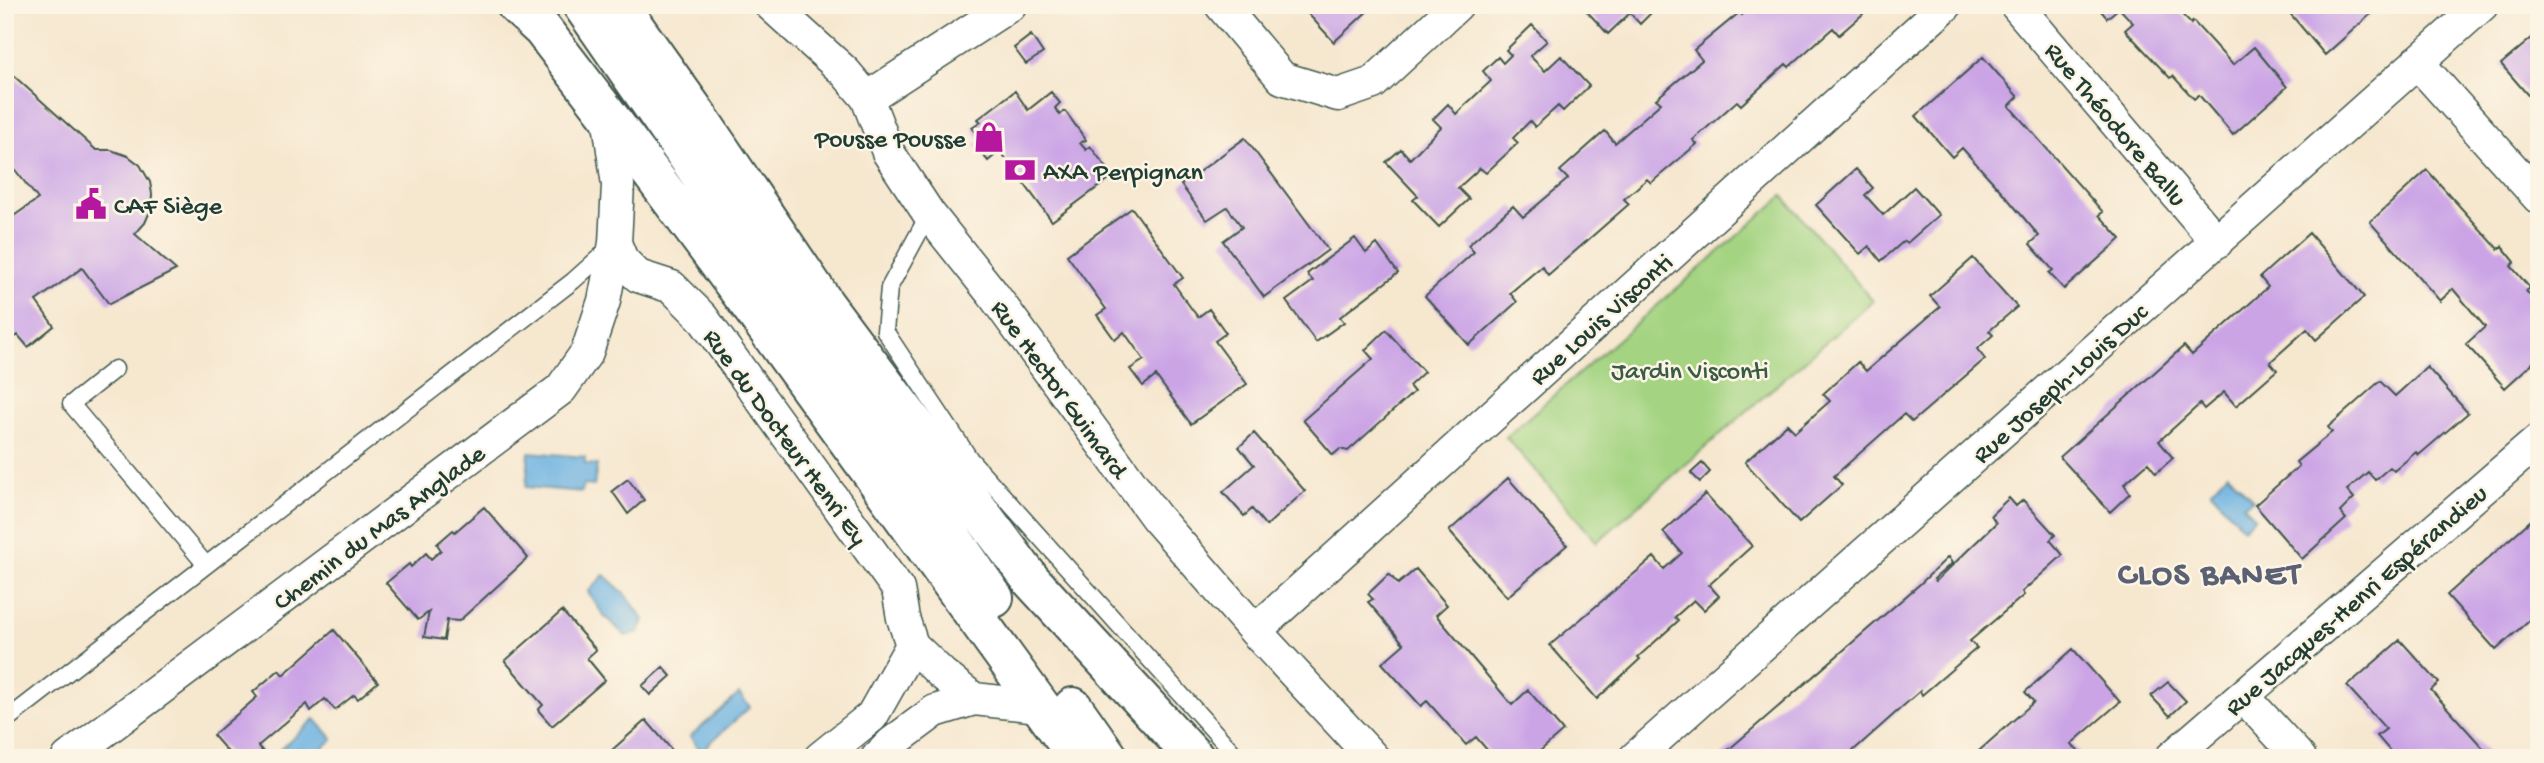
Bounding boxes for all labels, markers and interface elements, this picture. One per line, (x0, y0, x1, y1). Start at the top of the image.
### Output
street label: Rue Théodore Ballu (2036, 37, 2191, 214)
shop icon: Pousse Pousse (972, 120, 1006, 154)
place label: Pousse Pousse (814, 126, 967, 157)
bank icon: AXA Perpignan (1003, 153, 1037, 187)
place label: AXA Perpignan (1043, 159, 1204, 190)
public building icon: CAF Siège (74, 187, 108, 221)
place label: CAF Siège (114, 193, 223, 224)
street label: Rue Louis Visconti (1525, 249, 1681, 394)
street label: Rue Hector Guimard (982, 295, 1134, 488)
street label: Rue Joseph-Louis Duc (1968, 298, 2157, 472)
street label: Rue du Docteur Henri Ey (694, 324, 873, 553)
park label: Jardin Visconti (1611, 358, 1769, 389)
street label: Chemin du Mas Anglade (269, 439, 493, 619)
street label: Rue Jacques-Henri Espérandieu (2220, 480, 2495, 725)
district label: CLOS BANET (2118, 558, 2302, 596)

